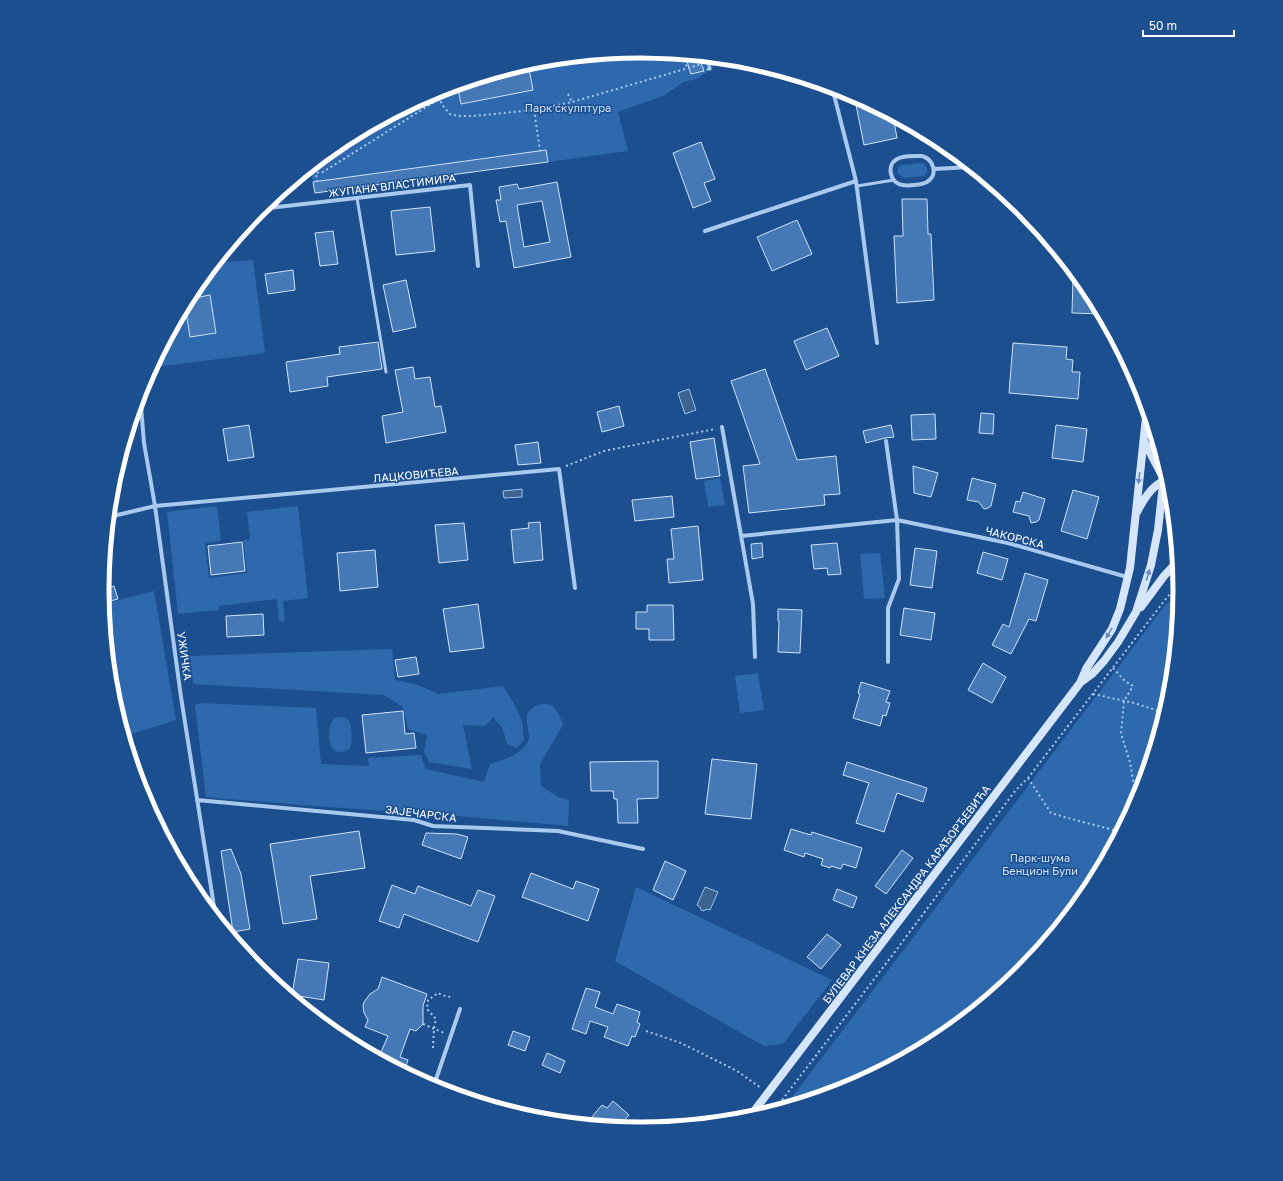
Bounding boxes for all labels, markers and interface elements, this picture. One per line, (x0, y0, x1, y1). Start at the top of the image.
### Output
scale bar (1143, 12, 1234, 38)
text: 50 m (1149, 18, 1177, 33)
park label: Парк скулптура (525, 101, 611, 114)
street label: ЖУПАНА ВЛАСТИМИРА (327, 171, 457, 199)
street label: ЛАЦКОВИЋЕВА (373, 464, 460, 484)
one-way arrow (1136, 472, 1143, 484)
street label: ЧАКОРСКА (984, 523, 1046, 551)
one-way arrow (1146, 568, 1152, 580)
one-way arrow (1106, 628, 1113, 639)
street label: УЖИЧКА (175, 631, 195, 682)
street label: БУЛЕВАР КНЕЗА АЛЕКСАНДРА КАРАЂОРЂЕВИЋА (820, 782, 993, 1006)
street label: ЗАЈЕЧАРСКА (385, 802, 458, 824)
park label: Парк-шума Бенцион Були (1002, 851, 1078, 877)

